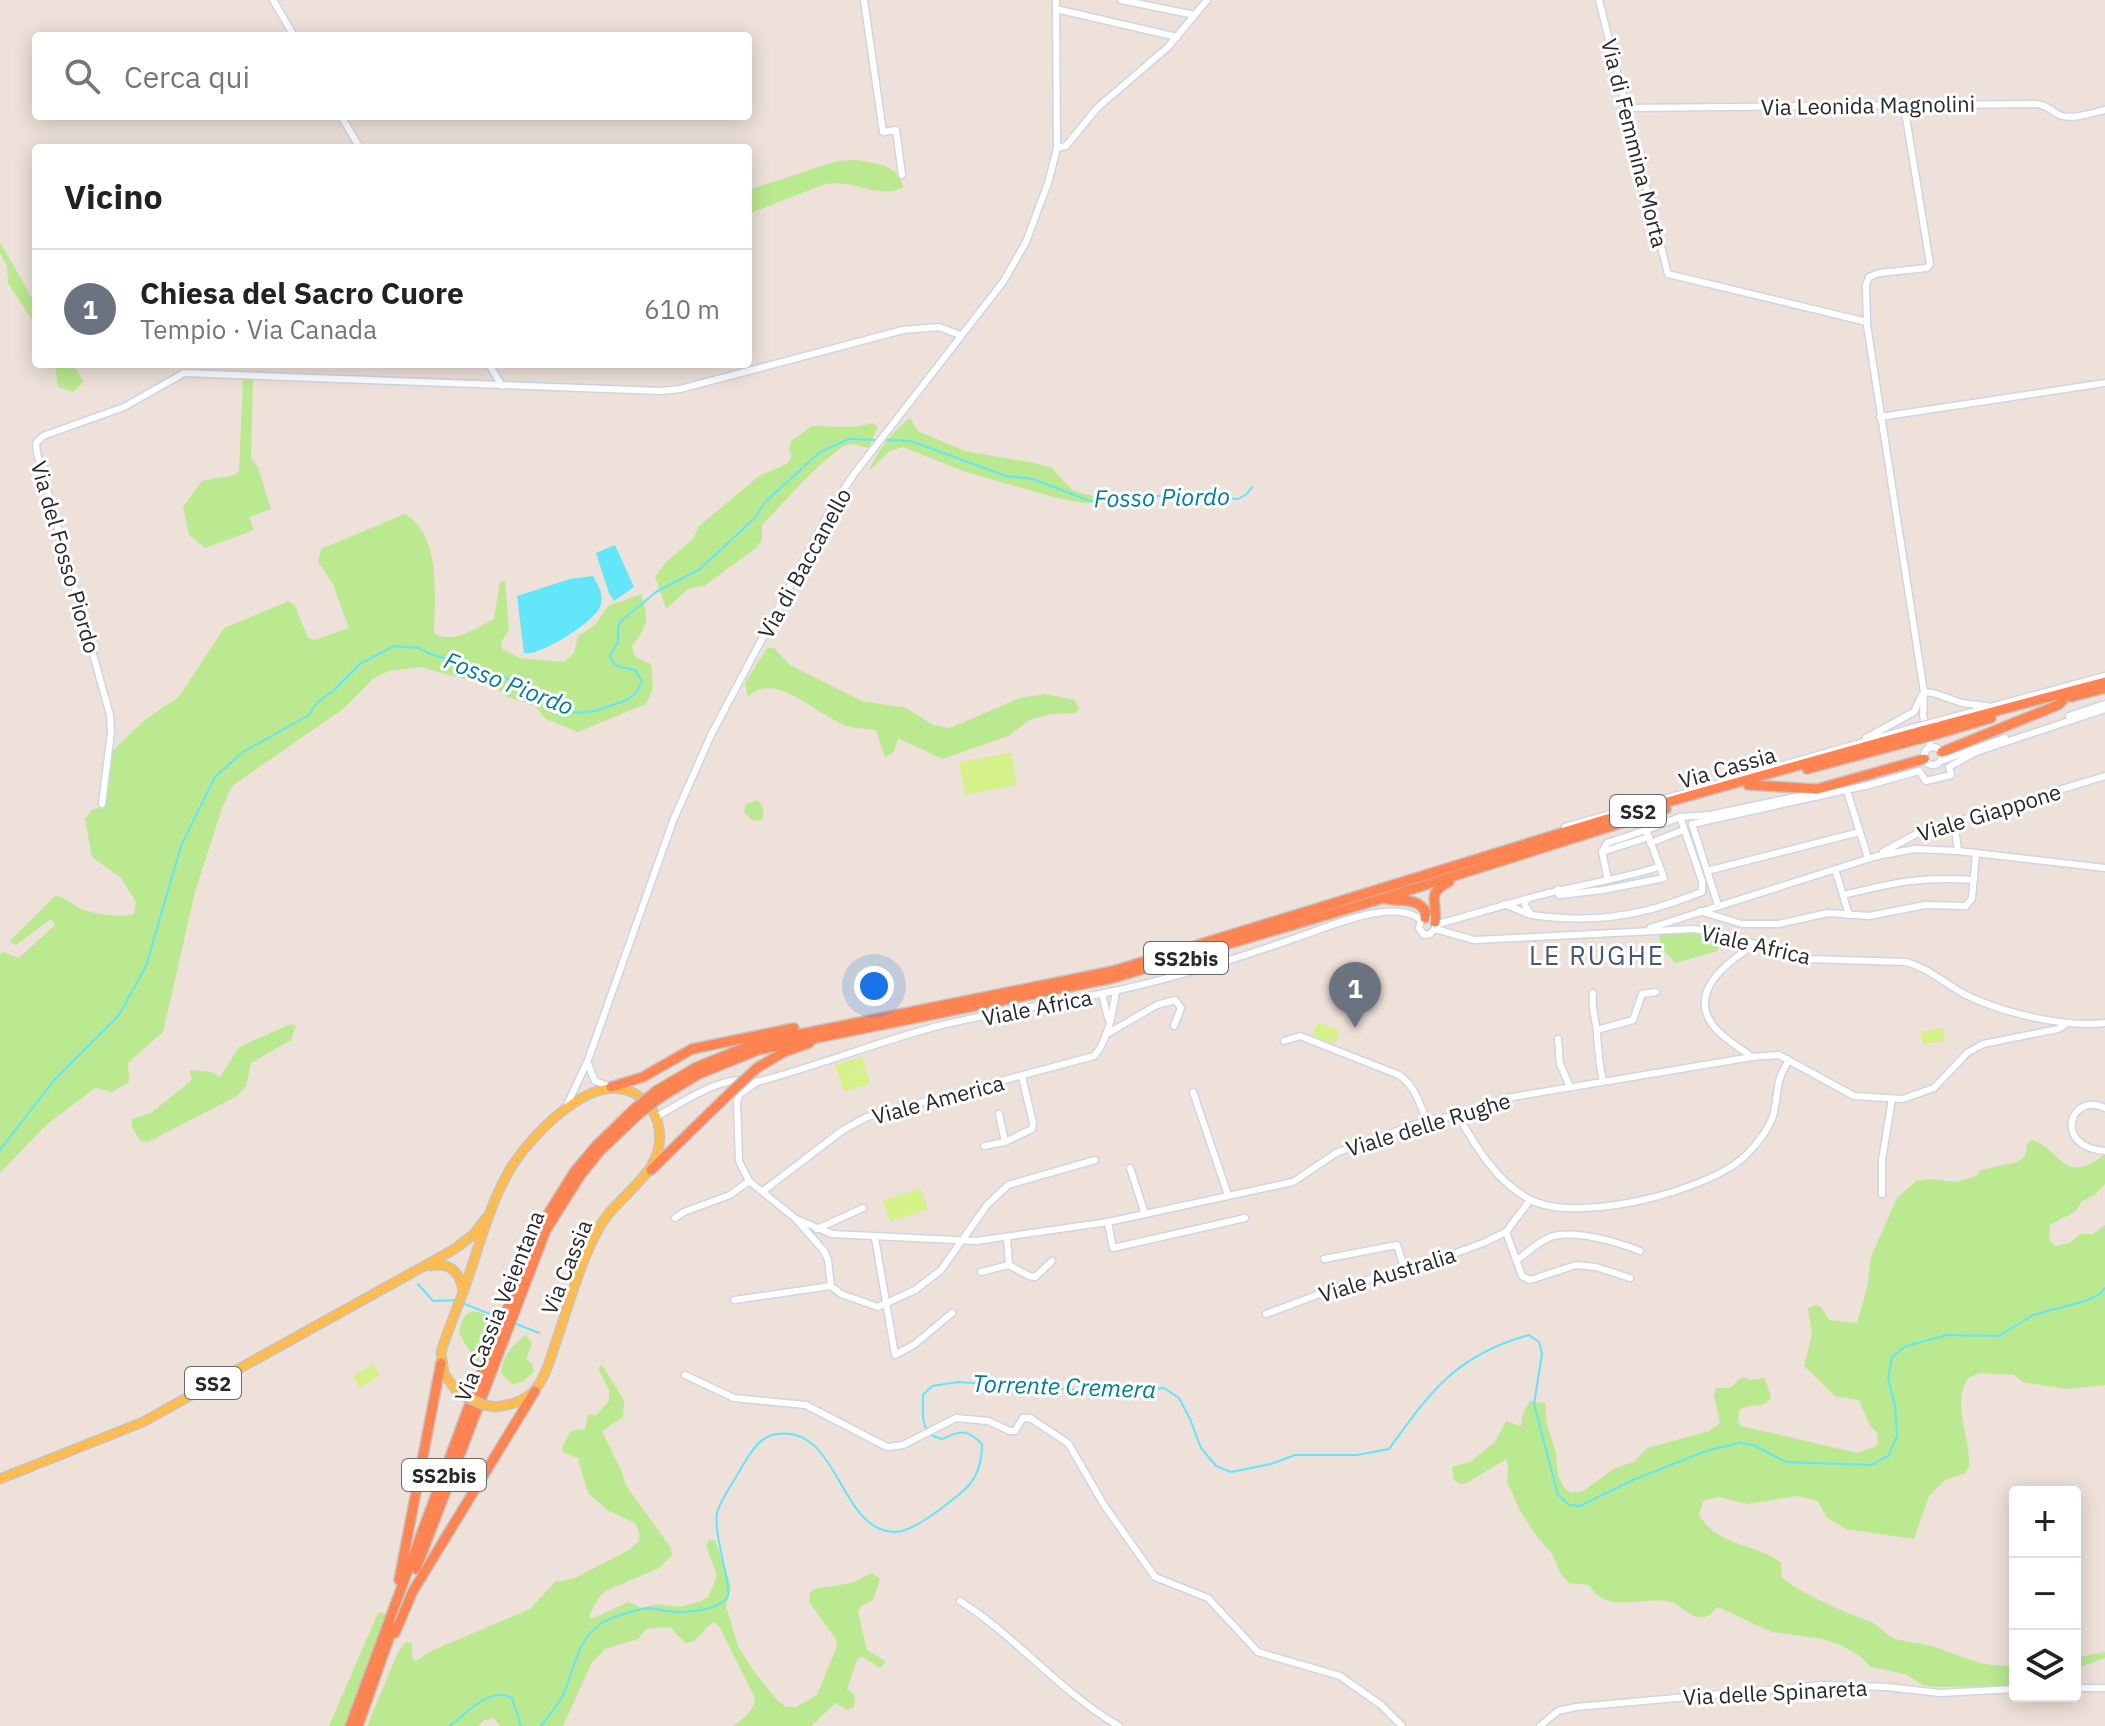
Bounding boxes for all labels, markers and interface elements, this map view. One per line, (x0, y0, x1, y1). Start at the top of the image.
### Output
search box (32, 32, 752, 120)
street label: Via di Femmina Morta (1595, 36, 1675, 251)
icon: search (60, 54, 104, 98)
text: Cerca qui (124, 57, 250, 96)
street label: Via Leonida Magnolini (1761, 89, 1975, 121)
text: Vicino (64, 174, 163, 218)
text: Chiesa del Sacro Cuore (140, 273, 464, 312)
text: 1 (82, 292, 98, 326)
text: 610 m (644, 292, 720, 326)
text: Tempio · Via Canada (140, 312, 377, 346)
street label: Via del Fosso Piordo (25, 457, 107, 657)
water label: Fosso Piordo (1094, 480, 1230, 514)
street label: Via di Baccanello (751, 483, 857, 643)
water label: Fosso Piordo (440, 644, 578, 722)
street label: Via Cassia (1675, 739, 1779, 795)
street label: Viale Giappone (1914, 776, 2064, 848)
road number: SS2 (1610, 795, 1666, 827)
street label: Viale Africa (1698, 917, 1814, 971)
district label: LE RUGHE (1529, 938, 1665, 972)
road number: SS2bis (1144, 942, 1228, 974)
pin: 1 (1329, 962, 1381, 1028)
your location (854, 966, 894, 1006)
street label: Viale Africa (979, 982, 1095, 1032)
street label: Viale America (869, 1067, 1008, 1131)
street label: Viale delle Rughe (1342, 1085, 1514, 1163)
street label: Via Cassia Veientana (447, 1206, 551, 1406)
street label: Via Cassia (534, 1215, 598, 1319)
street label: Viale Australia (1315, 1239, 1459, 1309)
road number: SS2 (185, 1367, 241, 1399)
water label: Torrente Cremera (971, 1367, 1157, 1405)
road number: SS2bis (402, 1459, 486, 1491)
map controls (2009, 1486, 2081, 1702)
button: + (2009, 1486, 2081, 1558)
button: − (2009, 1558, 2081, 1630)
button: layers (2009, 1630, 2081, 1702)
street label: Via delle Spinareta (1682, 1673, 1868, 1711)

